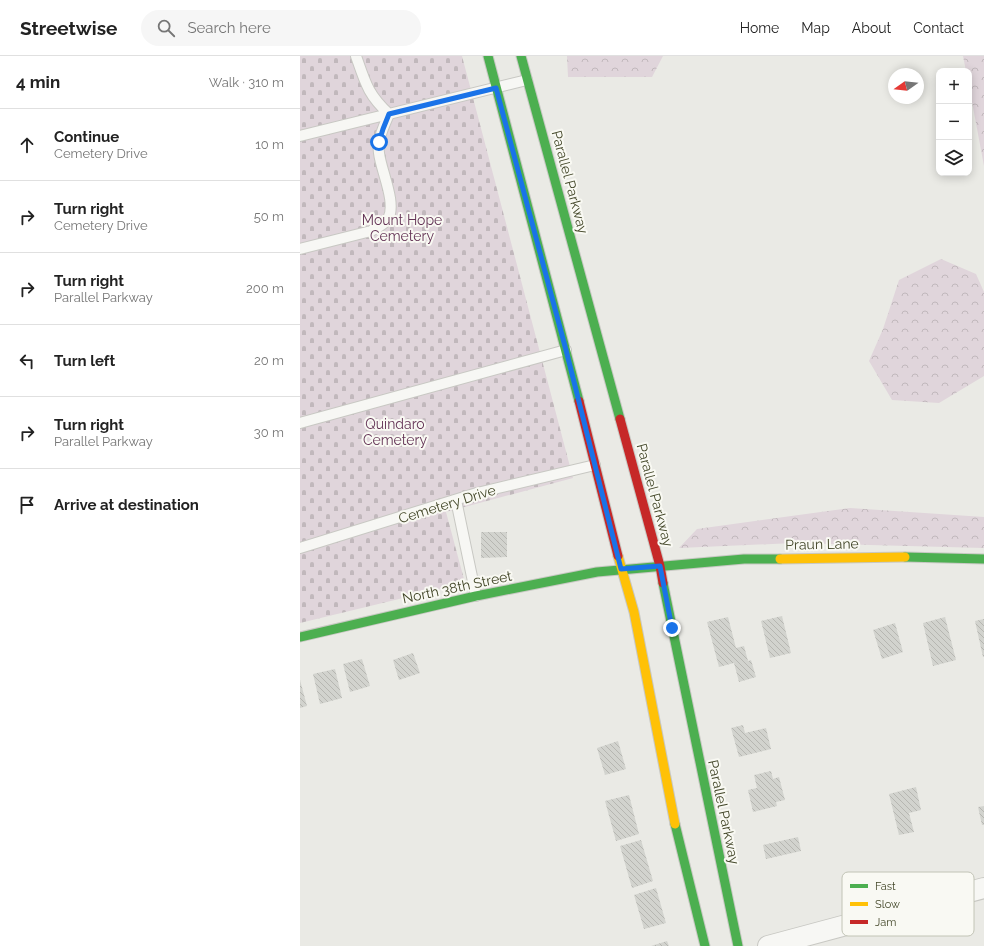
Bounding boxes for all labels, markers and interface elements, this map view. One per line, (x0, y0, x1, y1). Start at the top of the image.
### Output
search box (141, 10, 421, 46)
text: Streetwise (20, 17, 117, 39)
icon: search (155, 17, 177, 39)
text: Search here (187, 19, 271, 37)
text: Home (740, 20, 779, 36)
text: Map (801, 20, 830, 36)
text: About (852, 20, 891, 36)
text: Contact (913, 20, 964, 36)
north arrow (888, 68, 924, 104)
map controls (936, 68, 972, 176)
button: + (936, 68, 972, 104)
text: 4 min (16, 72, 60, 92)
text: Walk · 310 m (209, 75, 284, 90)
button: − (936, 104, 972, 140)
text: Continue (54, 128, 119, 146)
street label: Parallel Parkway (549, 129, 592, 236)
route start (370, 133, 388, 151)
icon: ahead (16, 134, 38, 156)
text: 10 m (255, 137, 284, 152)
button: layers (936, 140, 972, 176)
text: Cemetery Drive (54, 146, 148, 161)
text: Turn right (54, 200, 124, 218)
icon: right (16, 206, 38, 228)
text: 50 m (254, 209, 284, 224)
park label: Mount Hope Cemetery (362, 212, 442, 244)
text: Cemetery Drive (54, 218, 148, 233)
text: Turn right (54, 272, 124, 290)
icon: right (16, 278, 38, 300)
text: 200 m (246, 281, 284, 296)
text: Parallel Parkway (54, 290, 153, 305)
icon: left (16, 350, 38, 372)
text: Turn left (54, 352, 115, 370)
text: 20 m (254, 353, 284, 368)
text: Turn right (54, 416, 124, 434)
park label: Quindaro Cemetery (363, 416, 427, 448)
icon: right (16, 422, 38, 444)
text: 30 m (254, 425, 284, 440)
text: Parallel Parkway (54, 434, 153, 449)
street label: Parallel Parkway (634, 442, 677, 549)
street label: Cemetery Drive (396, 482, 498, 526)
icon: arrive (16, 494, 38, 516)
text: Arrive at destination (54, 496, 199, 514)
street label: Praun Lane (785, 535, 859, 553)
street label: North 38th Street (401, 568, 513, 606)
route end (663, 619, 681, 637)
street label: Parallel Parkway (705, 758, 743, 866)
legend (842, 872, 974, 936)
text: Fast (875, 880, 896, 893)
text: Slow (875, 898, 900, 911)
text: Jam (875, 916, 896, 929)

